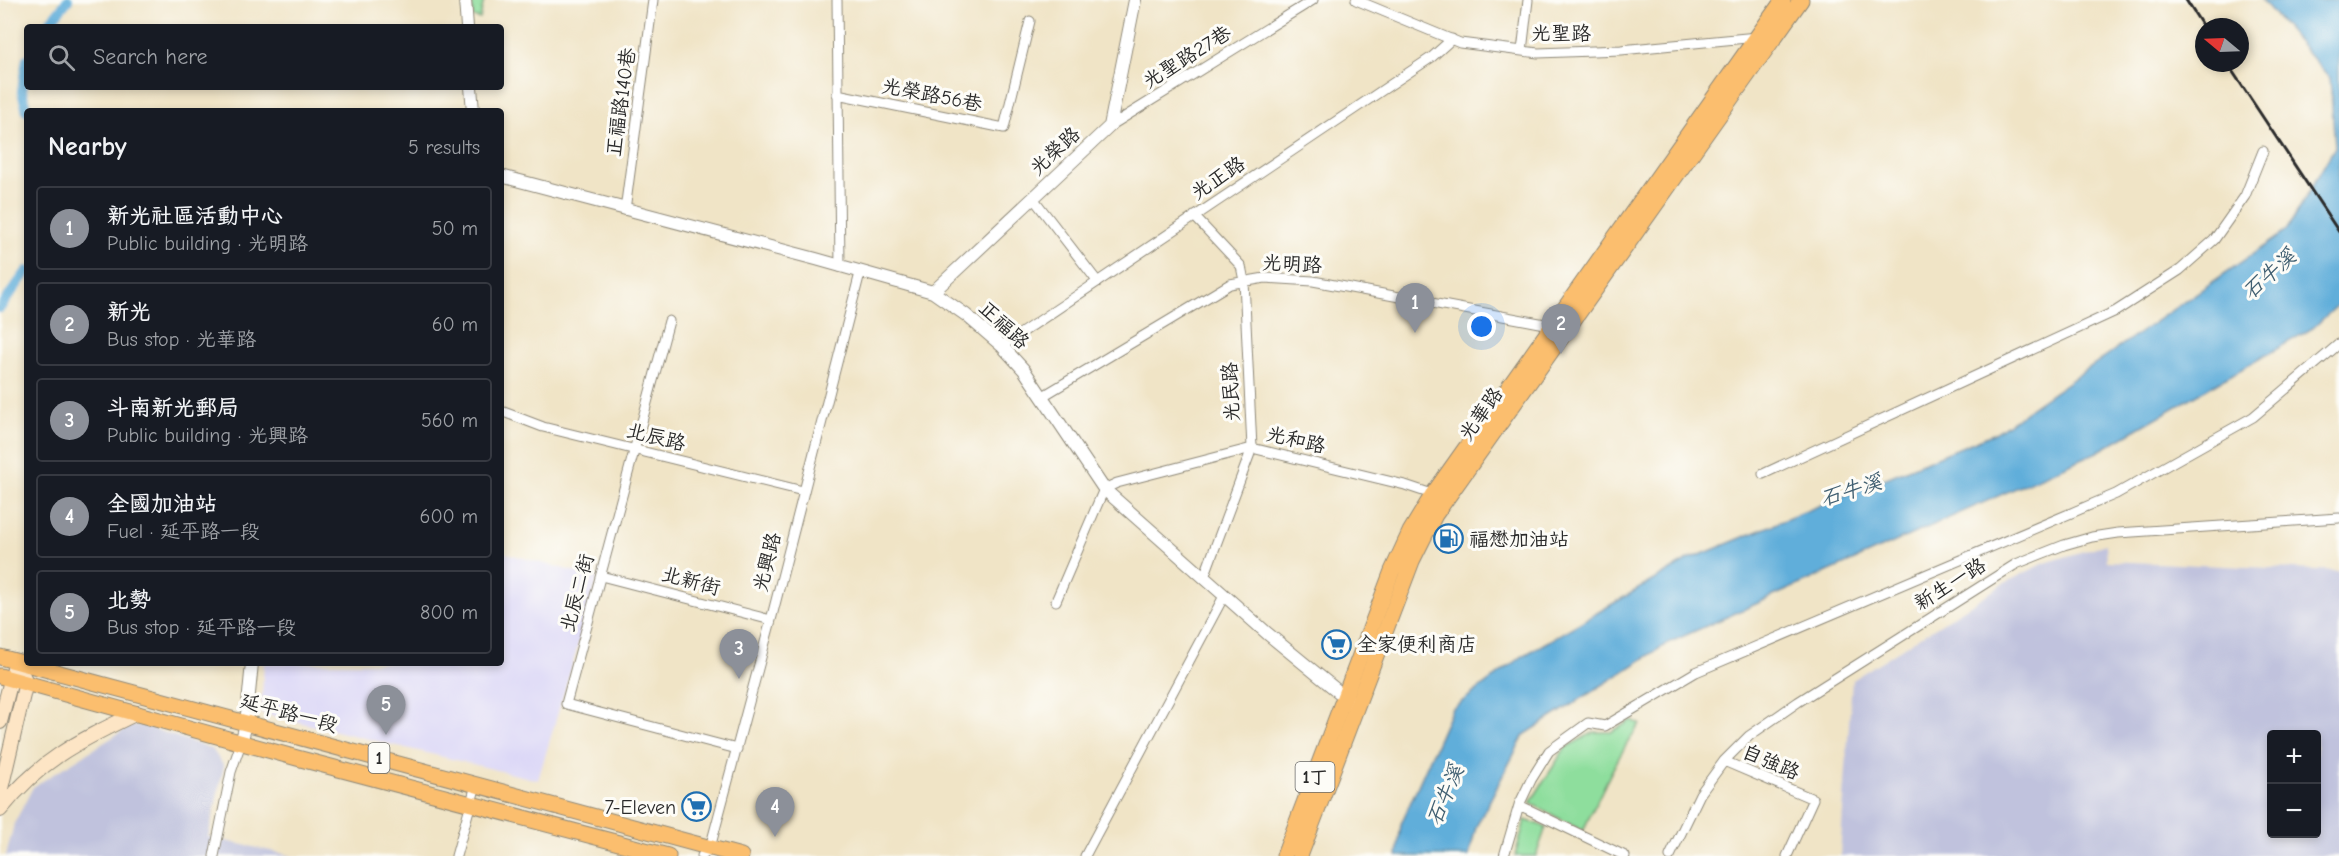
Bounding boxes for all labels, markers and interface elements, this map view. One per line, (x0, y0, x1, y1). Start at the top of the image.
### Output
north arrow (2195, 18, 2249, 72)
street label: 光聖路27巷 (1139, 20, 1236, 93)
street label: 光聖路 (1531, 22, 1592, 45)
search box (24, 24, 504, 90)
icon: search (45, 41, 78, 74)
text: Search here (93, 44, 208, 70)
street label: 正福路140巷 (602, 45, 640, 158)
street label: 光榮路56巷 (880, 74, 985, 116)
street label: 光榮路 (1025, 121, 1086, 180)
text: Nearby (48, 132, 127, 162)
text: 5 results (408, 136, 480, 159)
street label: 光正路 (1187, 151, 1250, 204)
text: 新光社區活動中心 (107, 203, 283, 229)
text: 1 (66, 217, 73, 240)
text: 50 m (432, 217, 478, 240)
text: Public building · 光明路 (107, 232, 308, 255)
water label: 石牛溪 (2238, 243, 2301, 304)
street label: 光明路 (1261, 251, 1324, 277)
pin: 1 (1396, 284, 1434, 333)
street label: 正福路 (974, 296, 1035, 355)
text: 新光 (107, 299, 151, 325)
pin: 2 (1542, 304, 1580, 354)
your location (1467, 312, 1496, 341)
text: 2 (65, 313, 74, 336)
text: 60 m (432, 313, 478, 336)
text: Bus stop · 光華路 (107, 328, 256, 351)
street label: 光民路 (1218, 360, 1244, 423)
street label: 光華路 (1454, 382, 1508, 445)
text: 斗南新光郵局 (107, 395, 239, 421)
text: 3 (65, 409, 74, 432)
text: 560 m (421, 409, 478, 432)
street label: 北辰路 (624, 419, 689, 456)
street label: 光和路 (1264, 422, 1329, 458)
text: Public building · 光興路 (107, 424, 308, 447)
water label: 石牛溪 (1817, 469, 1886, 511)
text: 全國加油站 (107, 491, 217, 517)
text: 4 (65, 505, 74, 528)
text: 600 m (420, 505, 478, 528)
text: Fuel · 延平路一段 (107, 520, 260, 543)
fuel station icon: 福懋加油站 (1432, 523, 1464, 555)
place label: 福懋加油站 (1469, 528, 1569, 551)
street label: 光興路 (749, 529, 786, 594)
street label: 北辰二街 (556, 551, 598, 635)
street label: 新生一路 (1910, 553, 1991, 615)
street label: 北新街 (659, 562, 723, 600)
text: 北勢 (107, 587, 151, 613)
text: 5 (64, 601, 75, 624)
text: 800 m (420, 601, 478, 624)
text: Bus stop · 延平路一段 (107, 616, 296, 639)
supermarket icon: 全家便利商店 (1320, 628, 1352, 660)
pin: 3 (720, 630, 758, 679)
place label: 全家便利商店 (1357, 633, 1477, 656)
pin: 5 (366, 686, 406, 735)
street label: 延平路一段 (238, 689, 340, 737)
map controls (2267, 730, 2321, 838)
button: + (2267, 730, 2321, 784)
street label: 自強路 (1739, 740, 1804, 785)
road number: 1 (368, 743, 389, 773)
water label: 石牛溪 (1422, 760, 1469, 829)
road number: 1丁 (1296, 762, 1334, 792)
button: − (2267, 784, 2321, 838)
pin: 4 (756, 788, 794, 837)
supermarket icon: 7-Eleven (681, 791, 713, 823)
place label: 7-Eleven (605, 796, 676, 819)

